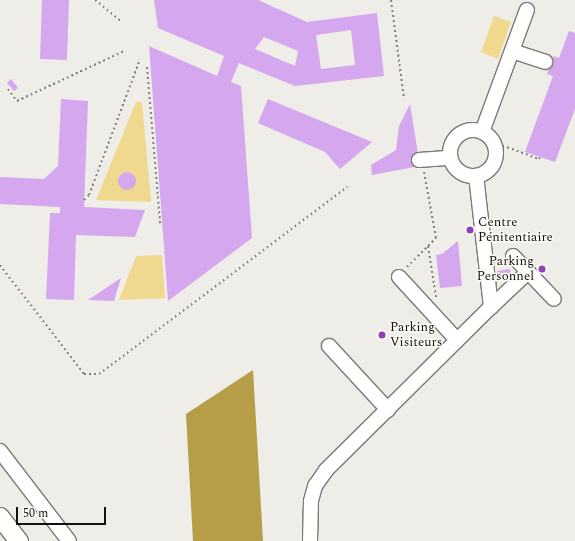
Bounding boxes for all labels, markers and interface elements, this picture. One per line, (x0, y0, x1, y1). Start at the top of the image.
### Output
place label: Centre Pénitentiaire (478, 215, 553, 246)
marker: Centre Pénitentiaire (465, 225, 475, 235)
place label: Parking Personnel (477, 254, 534, 285)
marker: Parking Personnel (537, 264, 547, 274)
place label: Parking Visiteurs (390, 320, 442, 351)
marker: Parking Visiteurs (377, 330, 387, 340)
scale bar (18, 499, 108, 525)
text: 50 m (23, 504, 48, 523)

